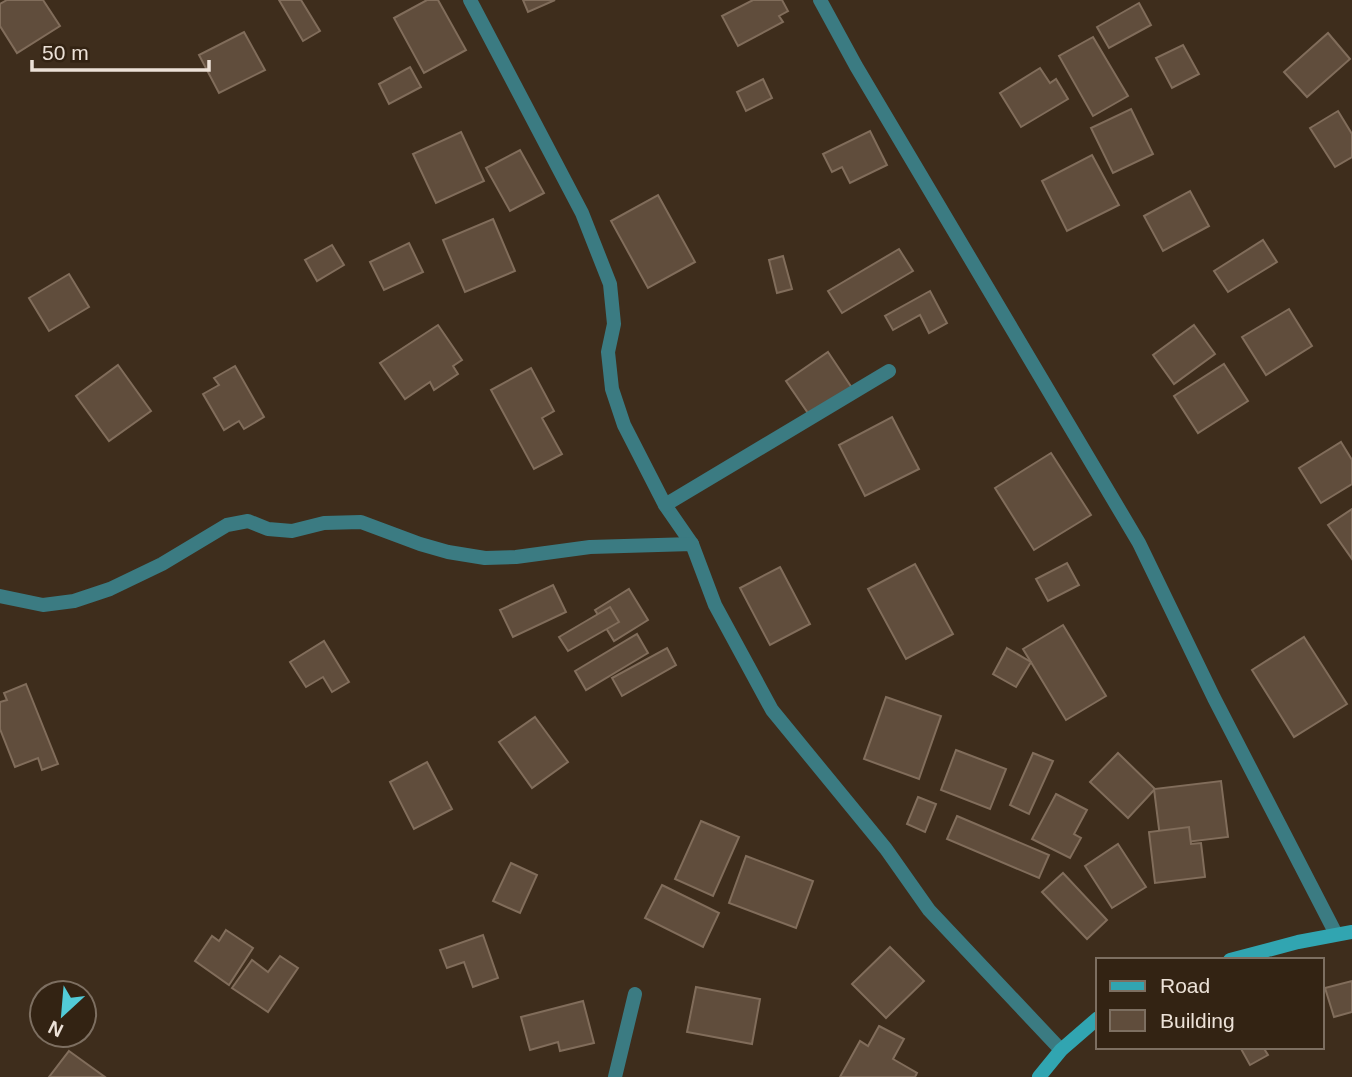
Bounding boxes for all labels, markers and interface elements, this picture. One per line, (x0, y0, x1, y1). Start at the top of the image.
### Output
scale bar (32, 28, 208, 72)
text: 50 m (42, 41, 89, 64)
legend (1096, 958, 1324, 1049)
text: Road (1160, 974, 1210, 997)
north arrow (28, 979, 98, 1049)
text: Building (1160, 1009, 1235, 1032)
text: N (45, 1016, 67, 1041)

